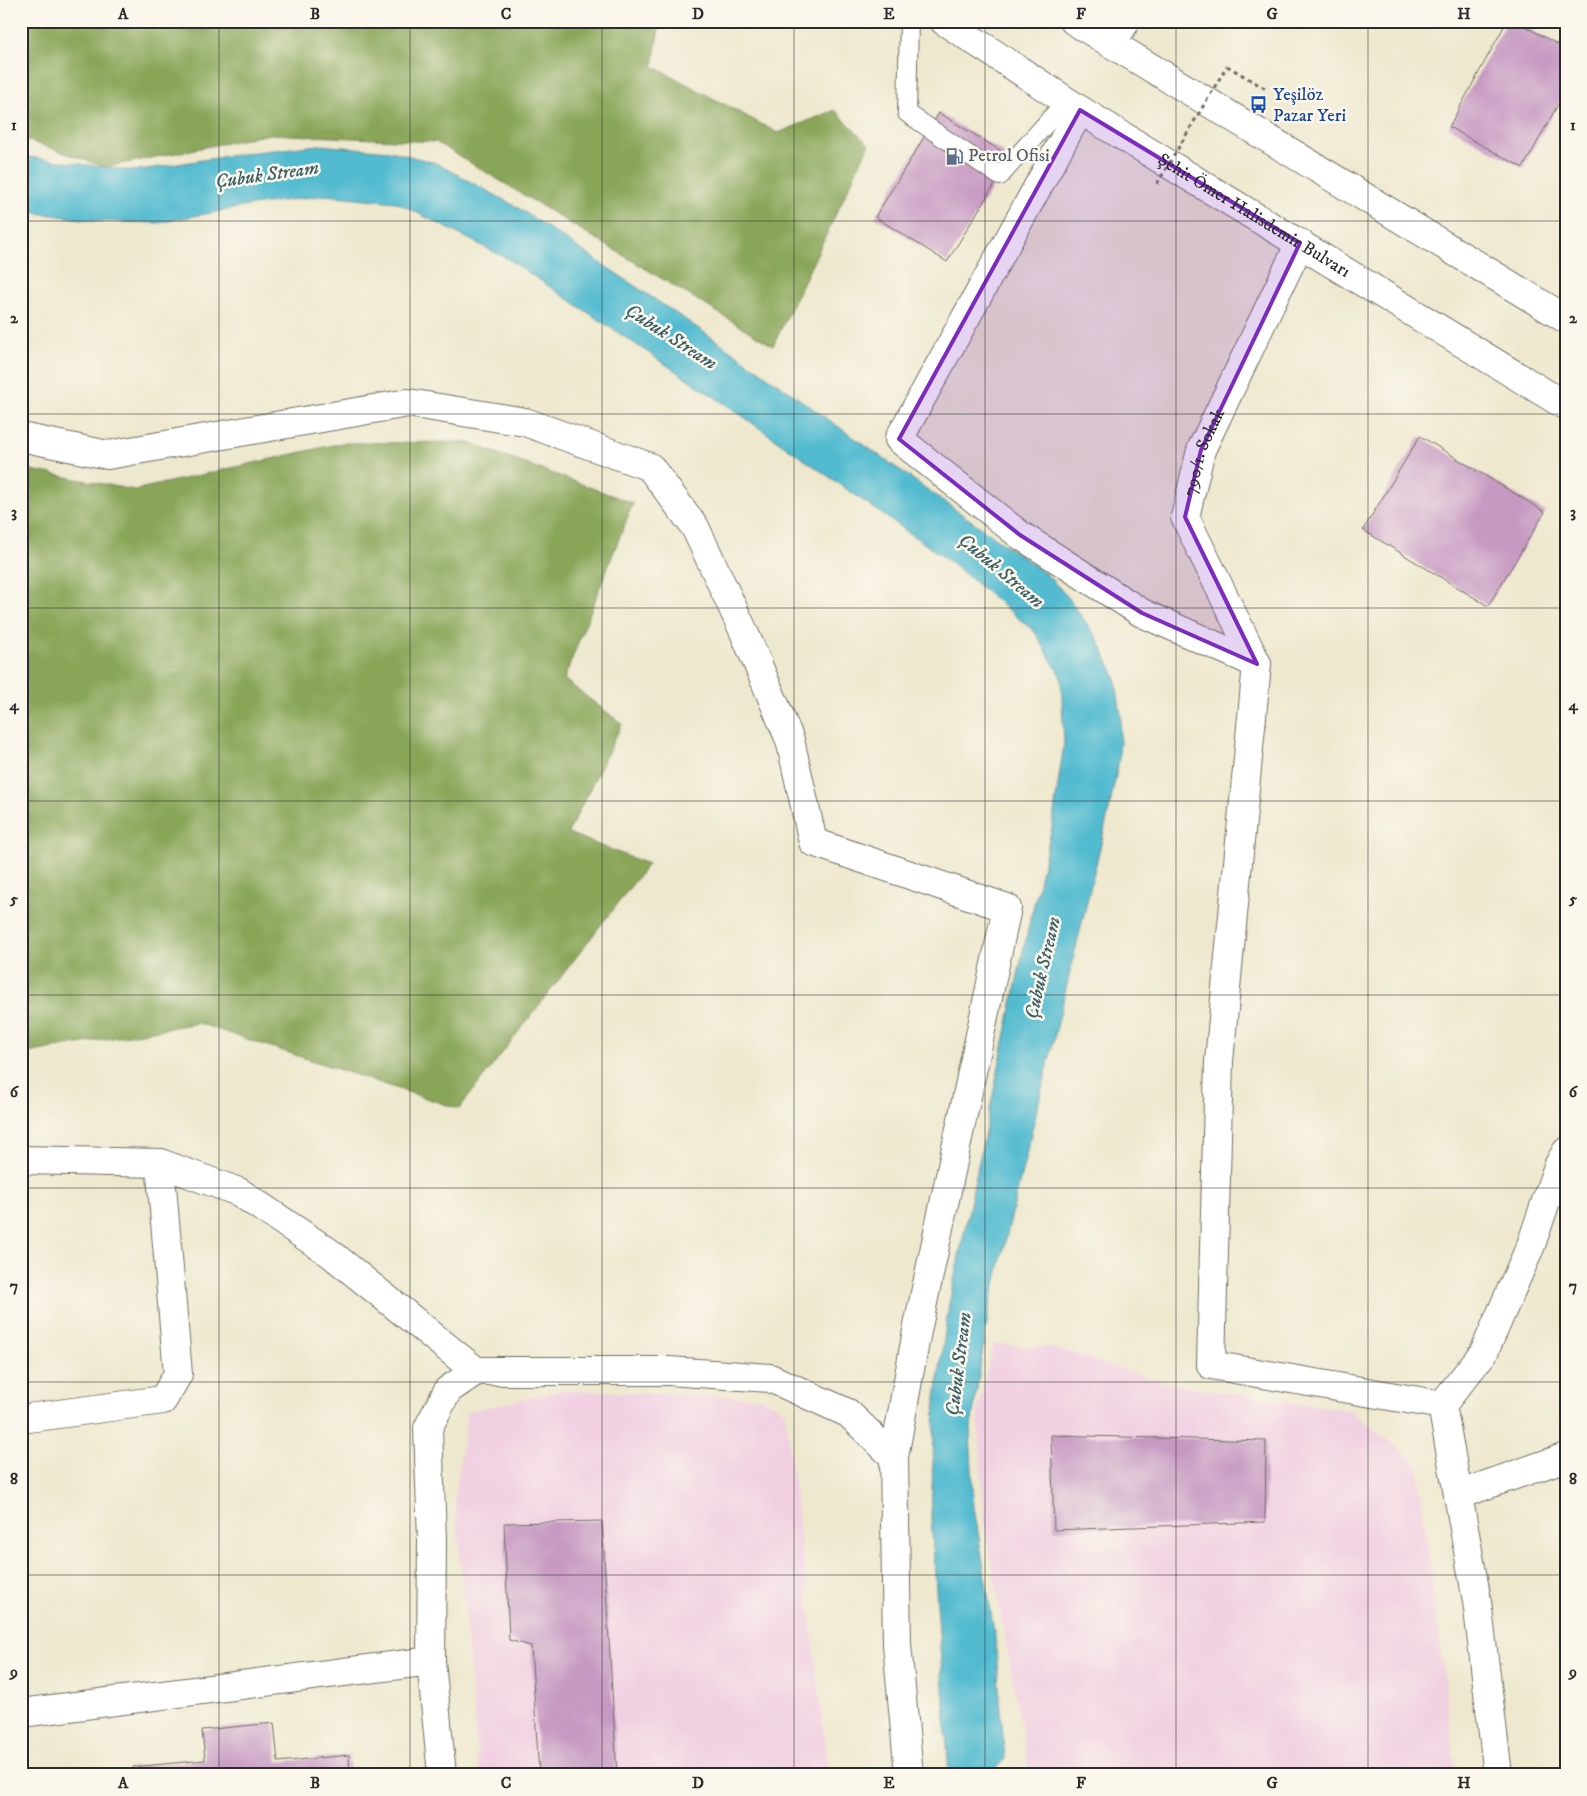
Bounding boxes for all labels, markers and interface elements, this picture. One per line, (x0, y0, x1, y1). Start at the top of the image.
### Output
text: A (117, 4, 129, 24)
text: B (310, 4, 320, 24)
text: C (501, 4, 511, 24)
text: D (692, 4, 704, 24)
text: E (883, 4, 895, 24)
text: F (1076, 4, 1086, 24)
text: G (1266, 4, 1278, 24)
text: H (1457, 4, 1471, 24)
place label: Yeşilöz Pazar Yeri (1273, 84, 1346, 127)
bus stop icon: Yeşilöz Pazar Yeri (1249, 95, 1269, 115)
text: 1 (11, 115, 17, 135)
text: 1 (1570, 115, 1576, 135)
place label: Petrol Ofisi (968, 145, 1050, 167)
fuel station icon: Petrol Ofisi (944, 146, 964, 166)
street label: Şehit Ömer Halisdemir Bulvarı (1154, 149, 1354, 283)
water label: Çubuk Stream (214, 156, 320, 194)
water label: Çubuk Stream (621, 299, 721, 375)
text: 2 (10, 308, 19, 328)
text: 2 (1569, 308, 1578, 328)
street label: 790/1. Sokak (1179, 405, 1230, 499)
text: 3 (11, 502, 17, 522)
text: 3 (1570, 502, 1576, 522)
water label: Çubuk Stream (954, 529, 1048, 613)
text: 4 (8, 695, 19, 715)
text: 4 (1567, 695, 1578, 715)
text: 5 (9, 889, 18, 909)
text: 5 (1568, 889, 1577, 909)
water label: Çubuk Stream (1020, 915, 1066, 1021)
text: 6 (10, 1082, 20, 1102)
text: 6 (1569, 1082, 1579, 1102)
text: 7 (10, 1276, 18, 1296)
text: 7 (1569, 1276, 1577, 1296)
water label: Çubuk Stream (941, 1311, 977, 1417)
text: 8 (10, 1469, 18, 1489)
text: 8 (1569, 1469, 1577, 1489)
text: 9 (9, 1662, 18, 1682)
text: 9 (1568, 1662, 1577, 1682)
text: A (117, 1773, 129, 1793)
text: B (310, 1773, 320, 1793)
text: C (501, 1773, 511, 1793)
text: D (692, 1773, 704, 1793)
text: E (883, 1773, 895, 1793)
text: F (1076, 1773, 1086, 1793)
text: G (1266, 1773, 1278, 1793)
text: H (1457, 1773, 1471, 1793)

